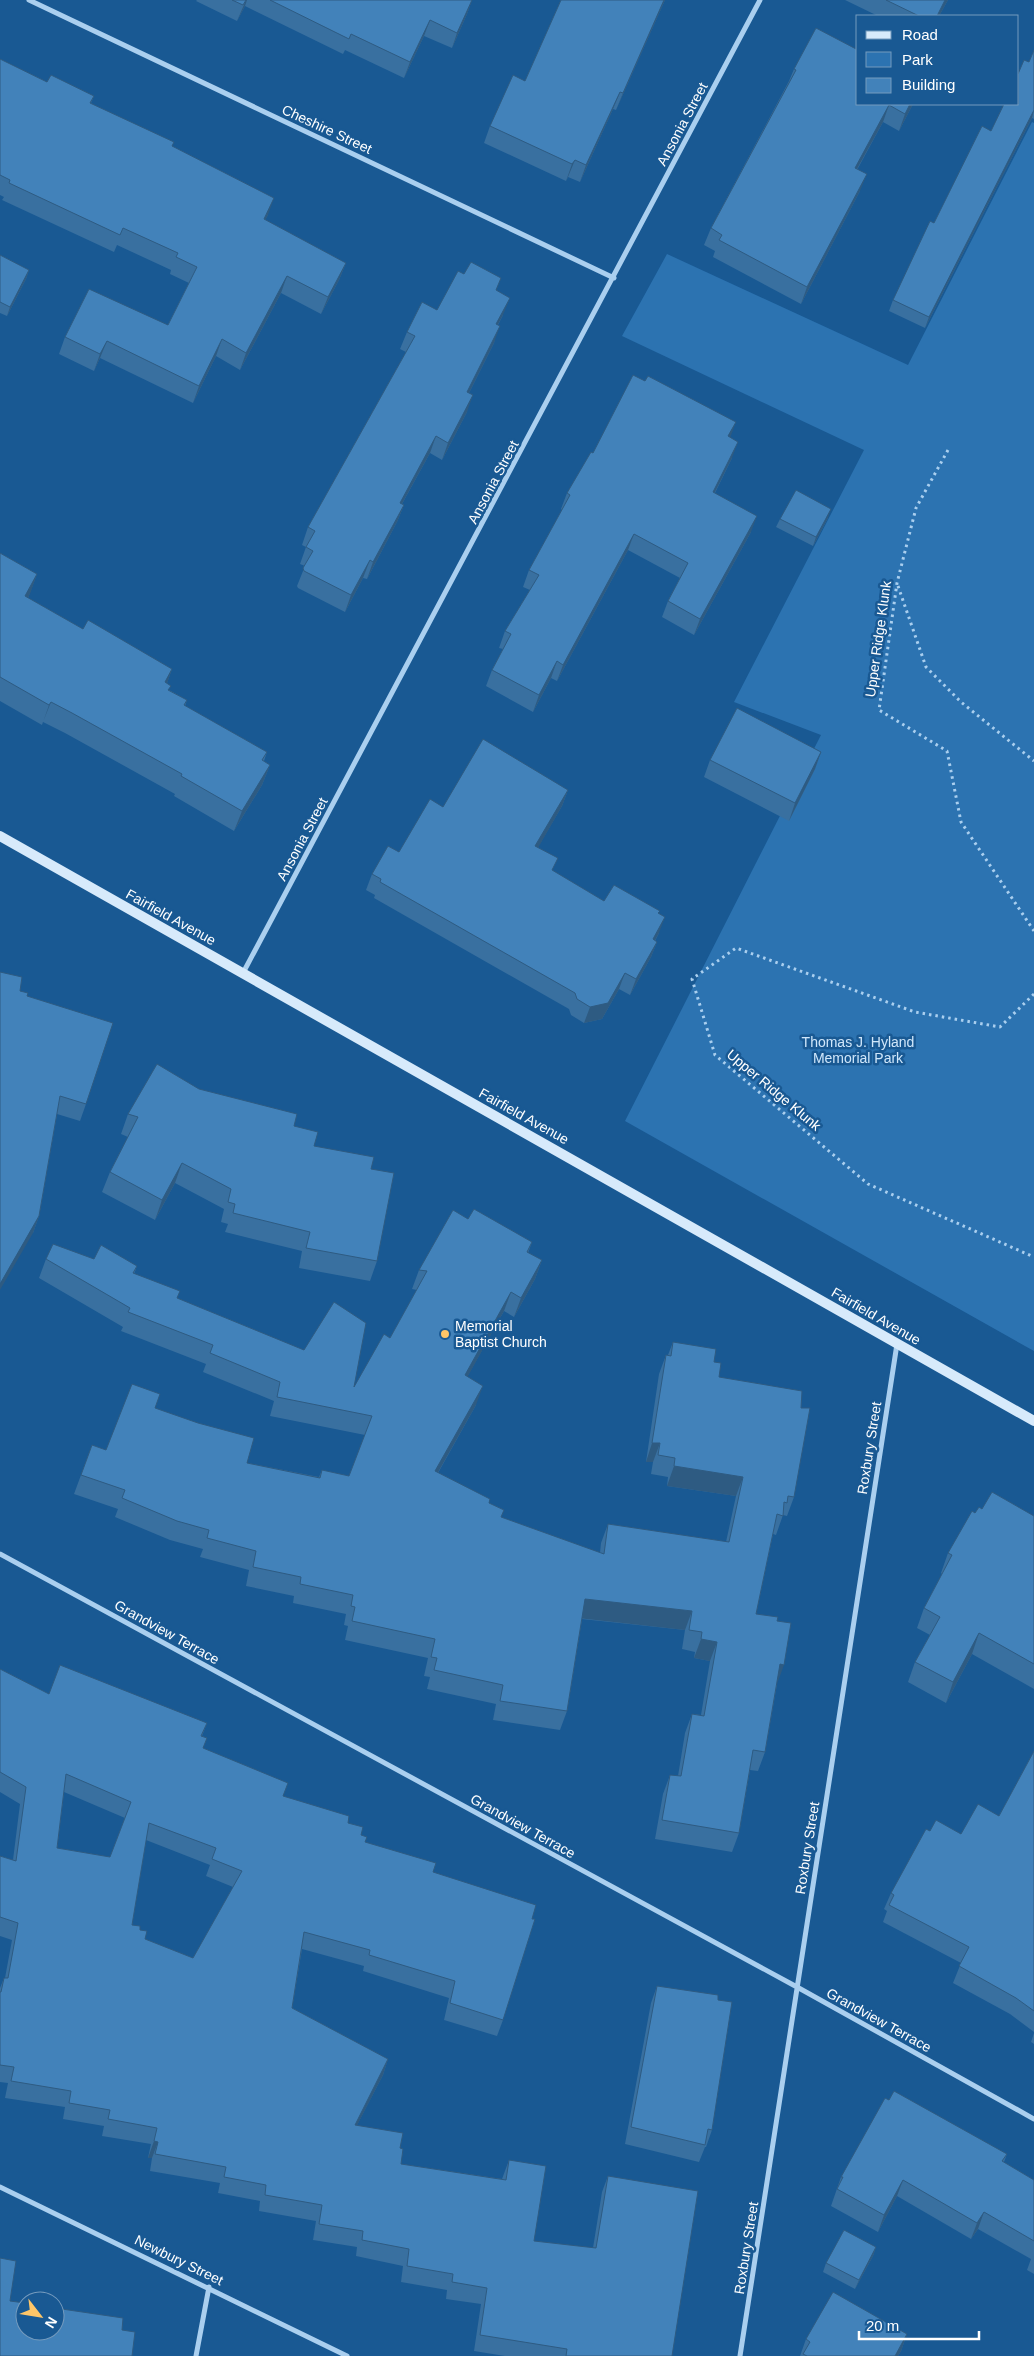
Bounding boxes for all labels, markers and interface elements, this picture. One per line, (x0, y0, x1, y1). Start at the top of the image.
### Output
legend (856, 15, 1019, 105)
text: Road (902, 26, 938, 43)
text: Park (902, 51, 933, 68)
text: Building (902, 76, 955, 93)
street label: Ansonia Street (653, 80, 711, 168)
street label: Cheshire Street (280, 101, 375, 157)
street label: Ansonia Street (464, 438, 522, 526)
street label: Upper Ridge Klunk (862, 579, 894, 698)
street label: Ansonia Street (273, 795, 331, 883)
street label: Fairfield Avenue (123, 886, 219, 948)
park label: Thomas J. Hyland Memorial Park (802, 1034, 914, 1066)
street label: Upper Ridge Klunk (724, 1046, 825, 1135)
street label: Fairfield Avenue (476, 1085, 572, 1147)
street label: Fairfield Avenue (829, 1284, 924, 1348)
place label: Memorial Baptist Church (455, 1318, 547, 1350)
marker: Memorial Baptist Church (439, 1328, 451, 1340)
street label: Roxbury Street (854, 1401, 884, 1495)
street label: Grandview Terrace (112, 1597, 222, 1668)
street label: Grandview Terrace (468, 1791, 578, 1862)
street label: Roxbury Street (792, 1801, 822, 1895)
street label: Grandview Terrace (824, 1985, 934, 2056)
street label: Roxbury Street (731, 2201, 761, 2295)
street label: Newbury Street (132, 2232, 226, 2288)
north arrow (15, 2291, 65, 2341)
scale bar (859, 2308, 979, 2340)
text: N (42, 2314, 61, 2331)
text: 20 m (866, 2317, 899, 2334)

